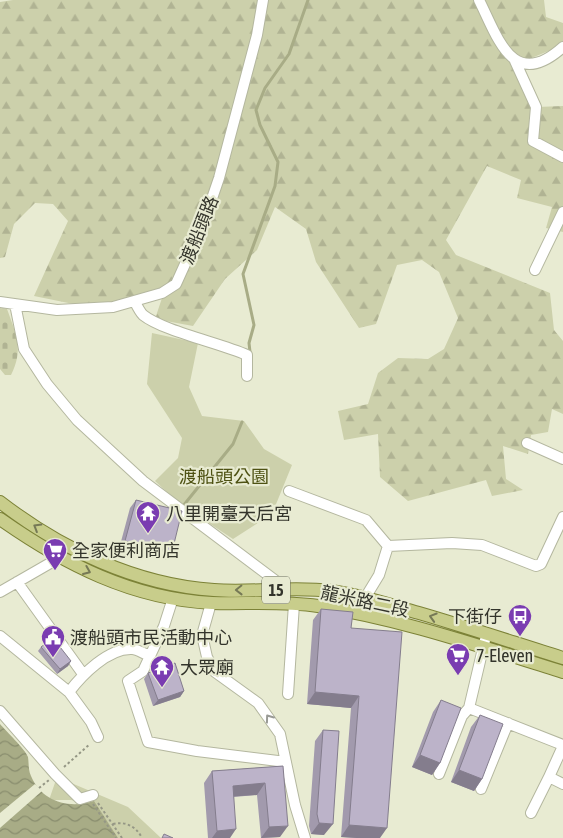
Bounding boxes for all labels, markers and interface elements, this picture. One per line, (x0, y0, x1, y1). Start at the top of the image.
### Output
street label: 渡船頭路 (176, 193, 222, 267)
park label: 渡船頭公園 (179, 466, 269, 487)
temple icon: 八里開臺天后宮 (135, 500, 161, 534)
place label: 八里開臺天后宮 (166, 503, 292, 524)
one-way arrow (34, 523, 43, 533)
supermarket icon: 全家便利商店 (42, 537, 68, 571)
place label: 全家便利商店 (72, 540, 180, 561)
one-way arrow (82, 564, 91, 575)
road number: 15 (262, 576, 290, 604)
street label: 龍米路二段 (319, 581, 411, 621)
one-way arrow (235, 585, 242, 595)
bus stop icon: 下街仔 (507, 603, 533, 637)
place label: 下街仔 (448, 606, 502, 627)
one-way arrow (429, 613, 438, 623)
public building icon: 渡船頭市民活動中心 (40, 624, 66, 658)
place label: 渡船頭市民活動中心 (70, 627, 232, 648)
supermarket icon: 7-Eleven (445, 642, 471, 676)
place label: 7-Eleven (476, 645, 533, 666)
temple icon: 大眾廟 (149, 654, 175, 688)
place label: 大眾廟 (180, 657, 234, 678)
one-way arrow (266, 715, 274, 724)

